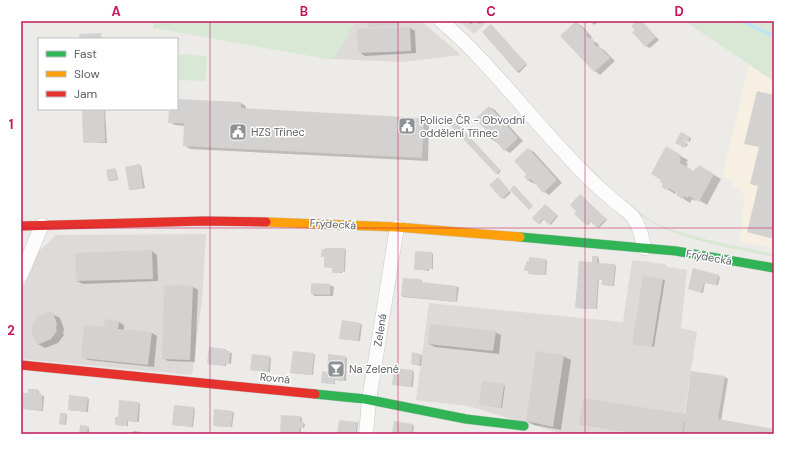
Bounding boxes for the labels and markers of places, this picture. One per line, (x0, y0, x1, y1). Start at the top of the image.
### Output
place label: Policie ČR - Obvodní oddělení Třinec (420, 113, 525, 140)
public building icon: Policie ČR - Obvodní oddělení Třinec (397, 116, 417, 136)
public building icon: HZS Třinec (228, 122, 248, 142)
place label: HZS Třinec (251, 125, 305, 139)
bar icon: Na Zelené (326, 359, 346, 379)
place label: Na Zelené (349, 362, 399, 376)

